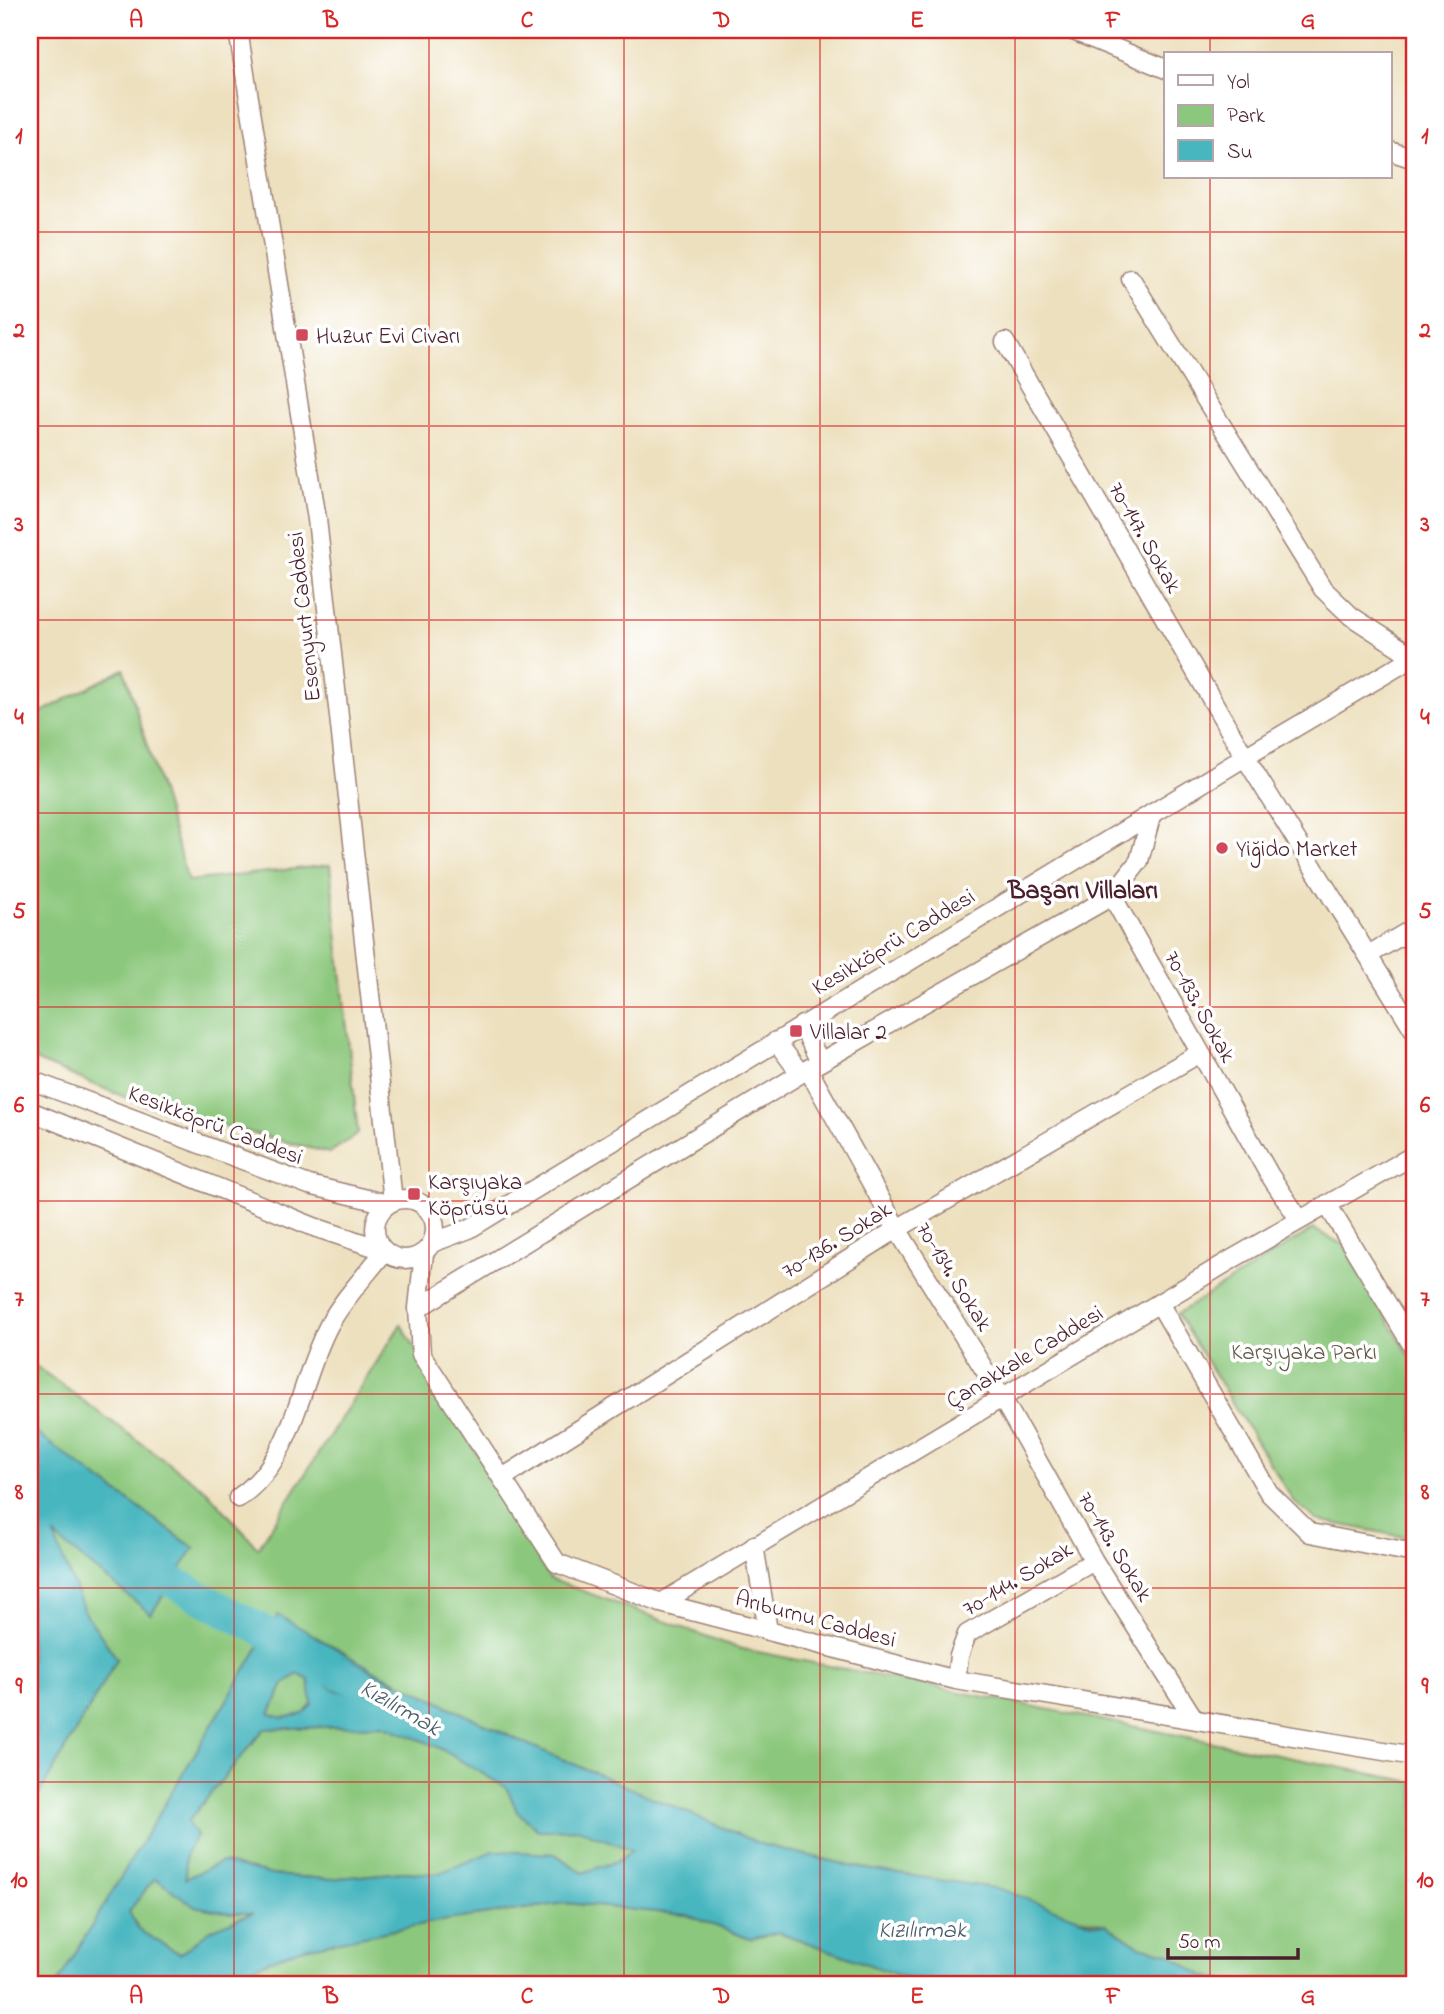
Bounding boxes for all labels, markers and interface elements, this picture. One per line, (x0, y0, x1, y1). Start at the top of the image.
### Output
text: A (129, 5, 143, 38)
text: B (322, 5, 339, 38)
text: C (521, 5, 534, 38)
text: D (713, 5, 730, 38)
text: E (910, 5, 924, 38)
text: F (1105, 5, 1121, 38)
text: G (1301, 5, 1315, 38)
legend (1164, 52, 1392, 178)
text: Yol (1227, 68, 1250, 98)
text: Park (1227, 102, 1266, 132)
text: 1 (15, 121, 23, 154)
text: 1 (1421, 121, 1429, 154)
text: Su (1227, 138, 1252, 168)
text: 2 (12, 315, 25, 348)
text: 2 (1418, 315, 1431, 348)
place label: Huzur Evi Civarı (316, 321, 460, 354)
marker: Huzur Evi Civarı (294, 327, 310, 343)
street label: 70-147. Sokak (1099, 477, 1189, 601)
text: 3 (13, 509, 24, 542)
text: 3 (1419, 509, 1430, 542)
street label: Esenyurt Caddesi (280, 530, 333, 703)
text: 4 (14, 702, 24, 735)
text: 4 (1420, 702, 1430, 735)
place label: Yiğido Market (1236, 834, 1358, 868)
marker: Yiğido Market (1214, 840, 1230, 856)
district label: Başarı Villaları (1007, 873, 1158, 911)
street label: Kesikköprü Caddesi (807, 881, 982, 1005)
text: 5 (12, 896, 26, 929)
text: 5 (1418, 896, 1432, 929)
street label: 70-133. Sokak (1154, 945, 1244, 1070)
place label: Villalar 2 (809, 1017, 887, 1050)
marker: Villalar 2 (788, 1023, 804, 1039)
street label: Kesikköprü Caddesi (123, 1078, 307, 1175)
text: 6 (14, 1090, 25, 1123)
text: 6 (1420, 1090, 1431, 1123)
place label: Karşıyaka Köprüsü (428, 1167, 522, 1226)
marker: Karşıyaka Köprüsü (406, 1186, 422, 1202)
street label: 70-136. Sokak (776, 1194, 899, 1288)
street label: 70-134. Sokak (906, 1216, 1000, 1339)
text: 7 (14, 1284, 24, 1317)
text: 7 (1420, 1284, 1430, 1317)
street label: Çanakkale Caddesi (940, 1298, 1110, 1418)
park label: Karşıyaka Parkı (1231, 1337, 1377, 1372)
text: 8 (14, 1477, 24, 1510)
text: 8 (1420, 1477, 1430, 1510)
street label: 70-143. Sokak (1068, 1486, 1160, 1609)
street label: 70-144. Sokak (957, 1534, 1080, 1626)
street label: Arıburnu Caddesi (731, 1583, 899, 1658)
text: 9 (15, 1671, 24, 1704)
text: 9 (1421, 1671, 1430, 1704)
water label: Kızılırmak (353, 1672, 448, 1747)
text: 10 (10, 1865, 28, 1898)
text: 10 (1416, 1865, 1434, 1898)
water label: Kızılırmak (878, 1914, 968, 1949)
scale bar (1168, 1916, 1297, 1960)
text: 50 m (1178, 1928, 1221, 1958)
text: A (129, 1981, 143, 2014)
text: B (322, 1981, 339, 2014)
text: C (521, 1981, 534, 2014)
text: D (713, 1981, 730, 2014)
text: E (910, 1981, 924, 2014)
text: F (1105, 1981, 1121, 2014)
text: G (1301, 1981, 1315, 2014)

